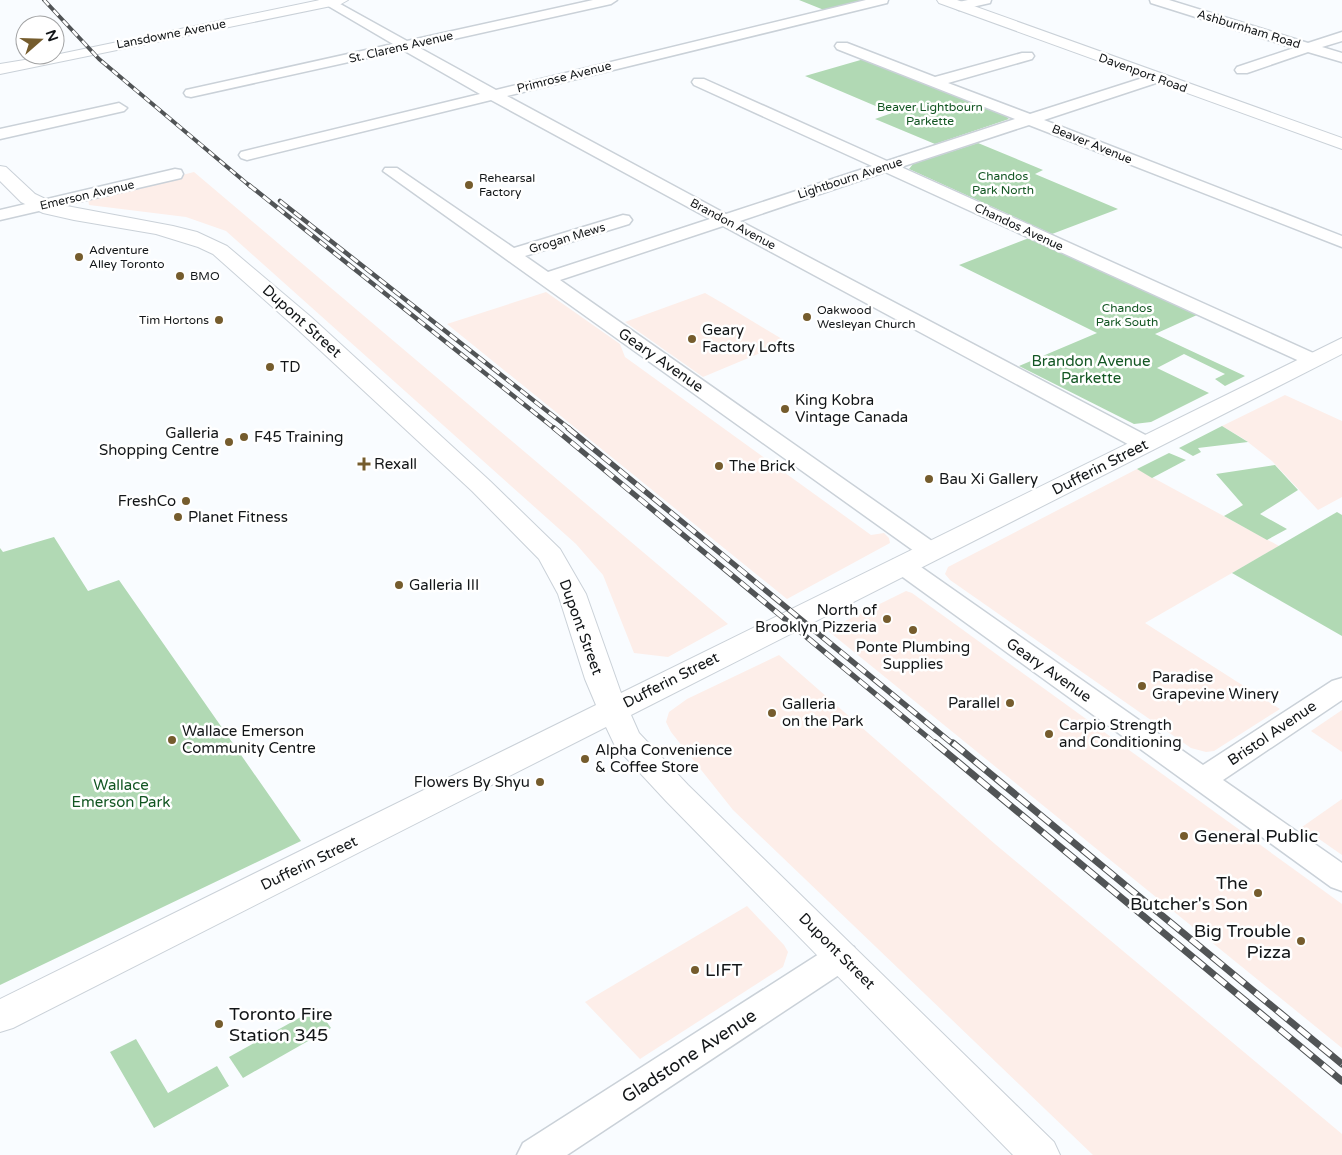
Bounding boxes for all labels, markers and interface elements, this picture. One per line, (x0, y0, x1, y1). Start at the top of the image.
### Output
street label: Ashburnham Road (1196, 7, 1302, 51)
north arrow (15, 15, 65, 65)
street label: Lansdowne Avenue (115, 16, 227, 51)
text: N (42, 28, 62, 44)
street label: St. Clarens Avenue (348, 28, 455, 66)
street label: Davenport Road (1097, 50, 1189, 96)
street label: Primrose Avenue (515, 58, 613, 96)
park label: Beaver Lightbourn Parkette (877, 100, 983, 128)
street label: Beaver Avenue (1050, 122, 1134, 167)
street label: Lightbourn Avenue (796, 154, 904, 202)
park label: Chandos Park North (972, 169, 1034, 197)
place label: Rehearsal Factory (479, 171, 535, 199)
street label: Emerson Avenue (38, 177, 136, 213)
marker: Rehearsal Factory (463, 179, 475, 191)
street label: Brandon Avenue (688, 195, 778, 253)
street label: Chandos Avenue (972, 200, 1066, 254)
street label: Grogan Mews (527, 220, 607, 256)
place label: Adventure Alley Toronto (89, 243, 165, 271)
marker: Adventure Alley Toronto (73, 251, 85, 263)
place label: BMO (190, 269, 220, 283)
marker: BMO (174, 270, 186, 282)
street label: Dupont Street (259, 281, 345, 361)
park label: Chandos Park South (1096, 301, 1158, 329)
place label: Oakwood Wesleyan Church (817, 303, 915, 331)
marker: Oakwood Wesleyan Church (801, 311, 813, 323)
place label: Tim Hortons (139, 313, 209, 327)
marker: Tim Hortons (213, 314, 225, 326)
place label: Geary Factory Lofts (702, 321, 795, 356)
street label: Geary Avenue (615, 324, 707, 396)
marker: Geary Factory Lofts (686, 333, 698, 345)
park label: Brandon Avenue Parkette (1032, 352, 1150, 387)
place label: TD (280, 358, 300, 376)
marker: TD (264, 361, 276, 373)
place label: King Kobra Vintage Canada (795, 391, 908, 426)
marker: King Kobra Vintage Canada (779, 403, 791, 415)
place label: Galleria Shopping Centre (99, 424, 219, 459)
place label: F45 Training (254, 428, 343, 446)
marker: F45 Training (238, 431, 250, 443)
street label: Dufferin Street (1049, 435, 1151, 499)
marker: Galleria Shopping Centre (223, 436, 235, 448)
place label: Rexall (374, 455, 417, 473)
place label: The Brick (729, 457, 796, 475)
marker: Rexall (358, 458, 370, 470)
marker: The Brick (713, 460, 725, 472)
place label: Bau Xi Gallery (939, 470, 1038, 488)
marker: Bau Xi Gallery (923, 473, 935, 485)
place label: FreshCo (118, 492, 176, 510)
marker: FreshCo (180, 495, 192, 507)
place label: Planet Fitness (188, 508, 288, 526)
marker: Planet Fitness (172, 511, 184, 523)
place label: Galleria III (409, 576, 479, 594)
street label: Dupont Street (555, 577, 607, 677)
marker: Galleria III (393, 579, 405, 591)
place label: North of Brooklyn Pizzeria (755, 601, 877, 636)
marker: North of Brooklyn Pizzeria (881, 613, 893, 625)
marker: Ponte Plumbing Supplies (907, 624, 919, 636)
street label: Geary Avenue (1003, 634, 1095, 706)
place label: Ponte Plumbing Supplies (856, 638, 970, 673)
street label: Dufferin Street (620, 648, 722, 712)
place label: Paradise Grapevine Winery (1152, 668, 1279, 703)
marker: Paradise Grapevine Winery (1136, 680, 1148, 692)
place label: Parallel (948, 694, 1000, 712)
place label: Galleria on the Park (782, 695, 863, 730)
marker: Parallel (1004, 697, 1016, 709)
street label: Bristol Avenue (1224, 697, 1320, 769)
marker: Galleria on the Park (766, 707, 778, 719)
place label: Carpio Strength and Conditioning (1059, 716, 1182, 751)
place label: Wallace Emerson Community Centre (182, 722, 316, 757)
marker: Carpio Strength and Conditioning (1043, 728, 1055, 740)
marker: Wallace Emerson Community Centre (166, 734, 178, 746)
place label: Alpha Convenience & Coffee Store (595, 741, 732, 776)
marker: Alpha Convenience & Coffee Store (579, 753, 591, 765)
place label: Flowers By Shyu (414, 773, 530, 791)
park label: Wallace Emerson Park (72, 776, 170, 811)
marker: Flowers By Shyu (534, 776, 546, 788)
place label: General Public (1194, 825, 1318, 847)
marker: General Public (1178, 830, 1190, 842)
street label: Dufferin Street (258, 832, 361, 894)
place label: The Butcher's Son (1130, 872, 1248, 915)
marker: The Butcher's Son (1252, 887, 1264, 899)
street label: Dupont Street (795, 909, 879, 993)
place label: Big Trouble Pizza (1194, 920, 1291, 963)
marker: Big Trouble Pizza (1295, 935, 1307, 947)
place label: LIFT (705, 959, 742, 981)
marker: LIFT (689, 964, 701, 976)
place label: Toronto Fire Station 345 (229, 1003, 332, 1046)
street label: Gladstone Avenue (618, 1004, 760, 1108)
marker: Toronto Fire Station 345 (213, 1018, 225, 1030)

